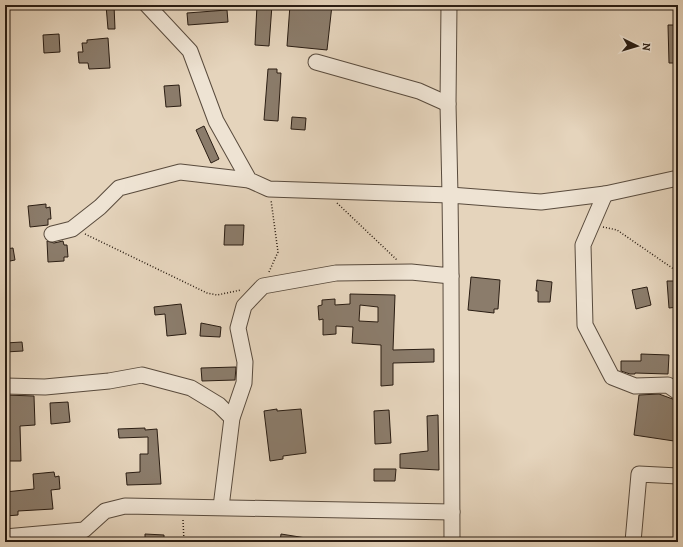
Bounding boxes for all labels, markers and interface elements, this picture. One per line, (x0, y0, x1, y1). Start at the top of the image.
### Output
north arrow (617, 26, 657, 66)
text: N (639, 42, 654, 51)

